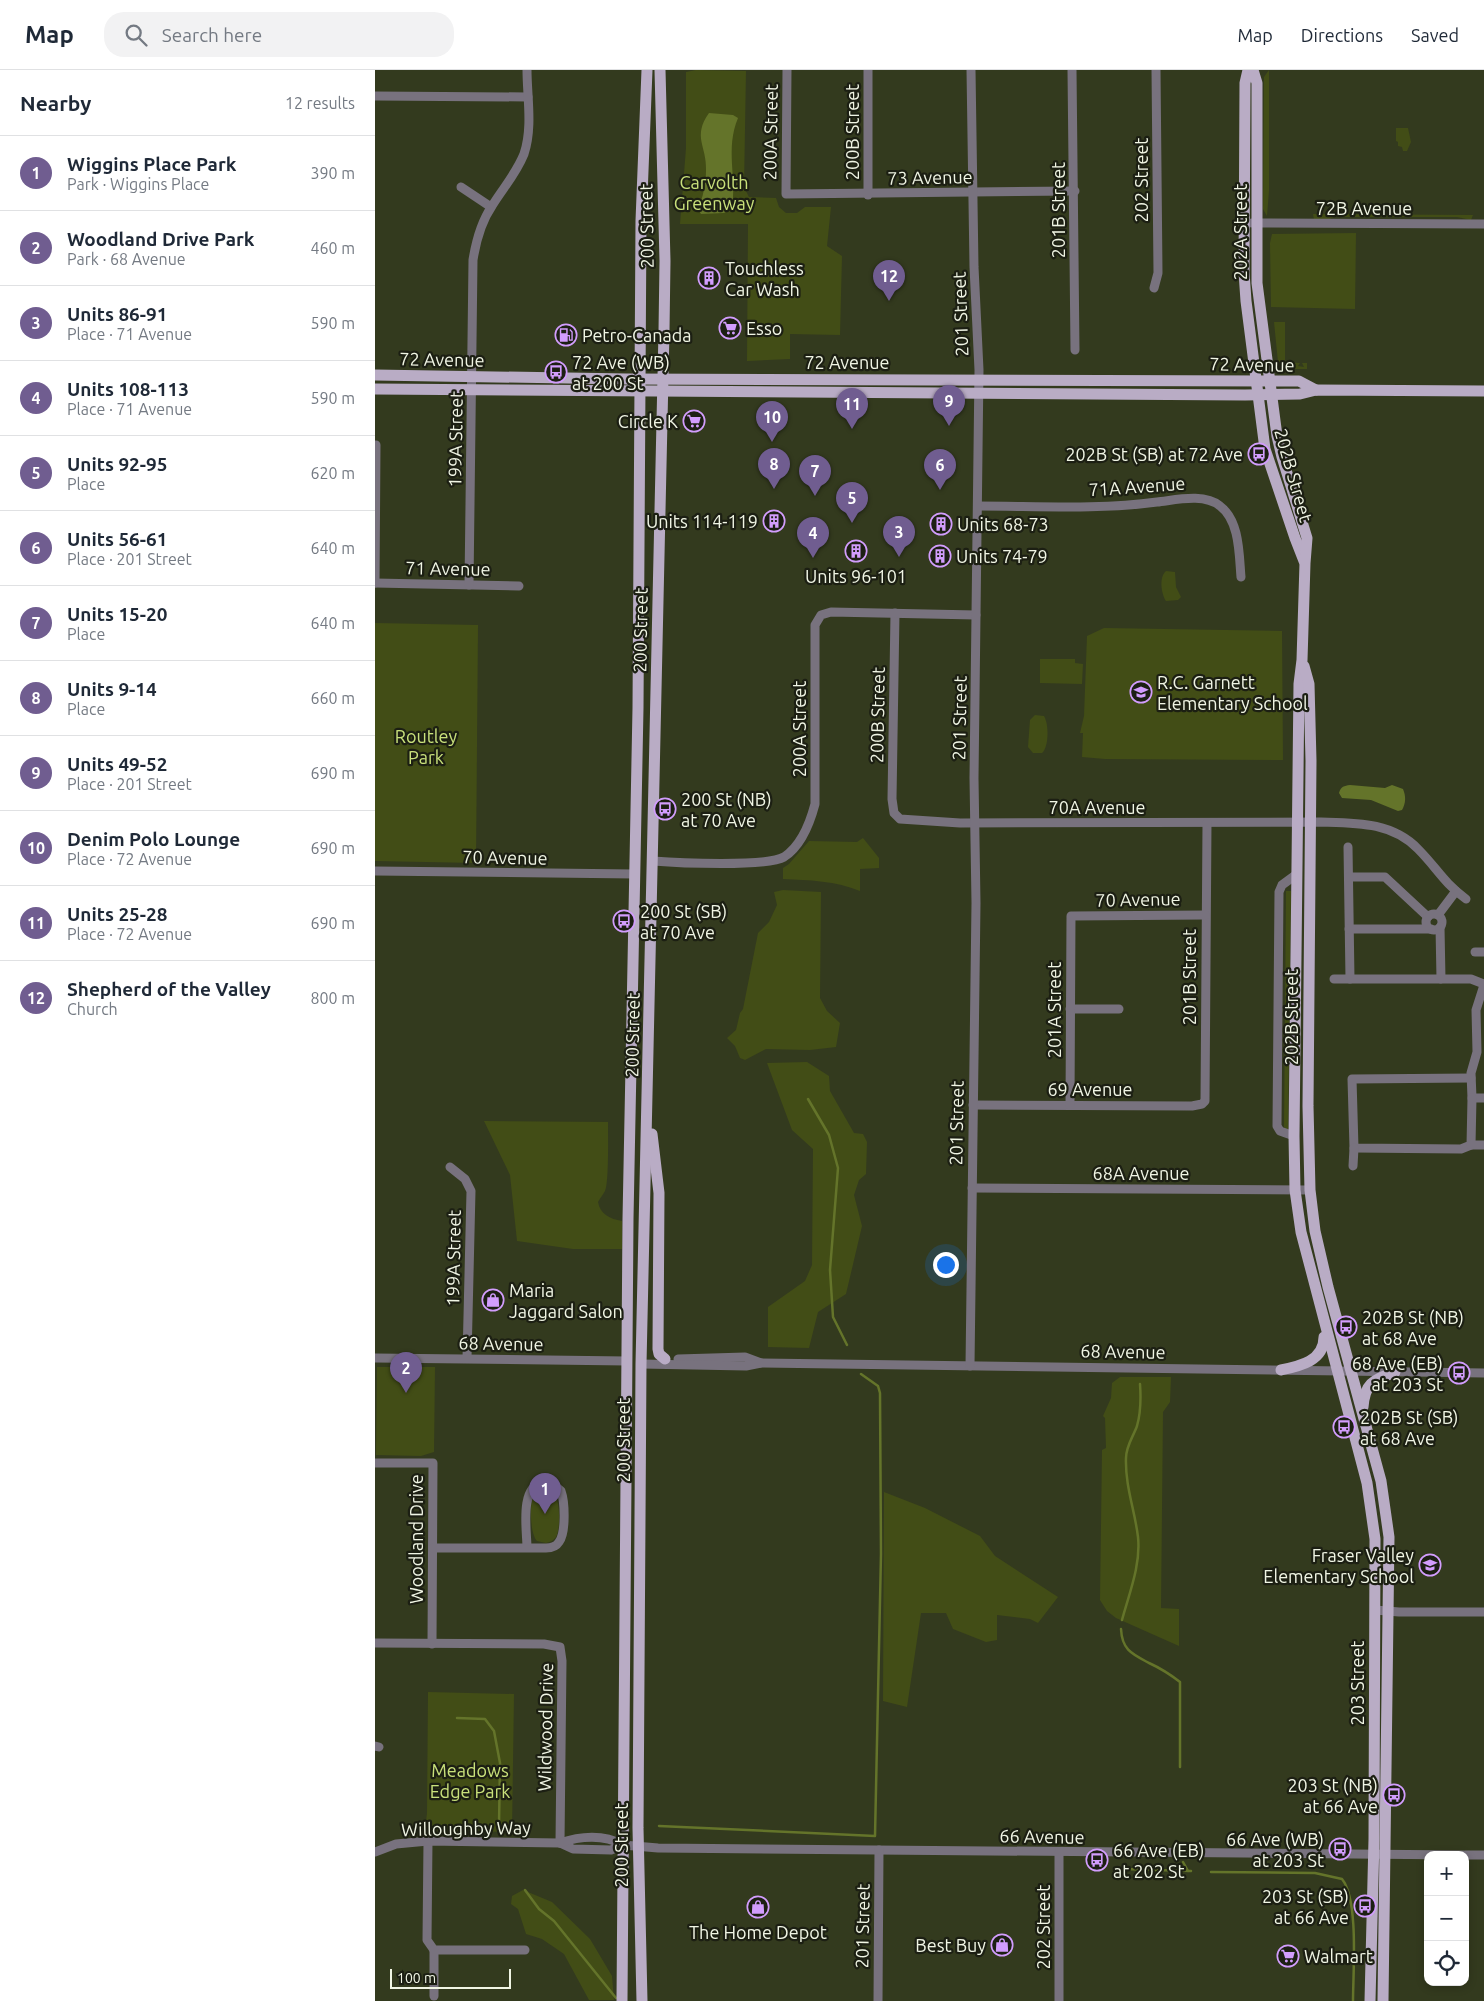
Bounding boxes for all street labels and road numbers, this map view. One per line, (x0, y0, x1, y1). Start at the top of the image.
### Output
street label: 200A Street (759, 84, 781, 180)
street label: 200B Street (842, 84, 862, 180)
street label: 202 Street (1131, 138, 1151, 222)
street label: 201B Street (1048, 162, 1068, 258)
street label: 73 Avenue (887, 166, 973, 188)
street label: 200 Street (635, 183, 657, 269)
street label: 202A Street (1230, 184, 1250, 280)
street label: 72B Avenue (1316, 198, 1412, 218)
street label: 201 Street (949, 271, 971, 357)
street label: 72 Avenue (399, 348, 485, 370)
street label: 72 Avenue (804, 352, 890, 372)
street label: 72 Avenue (1209, 353, 1295, 375)
street label: 199A Street (444, 391, 466, 487)
street label: 202B Street (1271, 426, 1317, 524)
street label: 71A Avenue (1088, 473, 1186, 499)
street label: 71 Avenue (405, 557, 491, 579)
street label: 200 Street (629, 587, 651, 673)
street label: 200B Street (866, 667, 888, 763)
street label: 201 Street (948, 675, 970, 761)
street label: 200A Street (789, 681, 809, 777)
street label: 70A Avenue (1049, 797, 1145, 817)
street label: 70 Avenue (462, 846, 548, 868)
street label: 70 Avenue (1095, 888, 1181, 910)
street label: 201B Street (1179, 929, 1199, 1025)
street label: 201A Street (1044, 962, 1064, 1058)
street label: 202B Street (1281, 969, 1301, 1065)
street label: 200 Street (621, 992, 643, 1078)
street label: 69 Avenue (1047, 1079, 1133, 1099)
street label: 201 Street (945, 1080, 967, 1166)
street label: 68A Avenue (1093, 1163, 1189, 1183)
street label: 199A Street (442, 1210, 464, 1306)
street label: 68 Avenue (458, 1332, 544, 1354)
street label: 68 Avenue (1080, 1340, 1166, 1362)
street label: 200 Street (613, 1398, 633, 1482)
street label: Woodland Drive (406, 1474, 426, 1604)
street label: 203 Street (1347, 1641, 1367, 1725)
street label: Wildwood Drive (534, 1662, 556, 1792)
street label: 200 Street (611, 1803, 631, 1887)
street label: Willoughby Way (401, 1817, 531, 1839)
street label: 66 Avenue (999, 1825, 1085, 1847)
street label: 201 Street (851, 1883, 873, 1969)
street label: 202 Street (1033, 1885, 1053, 1969)

